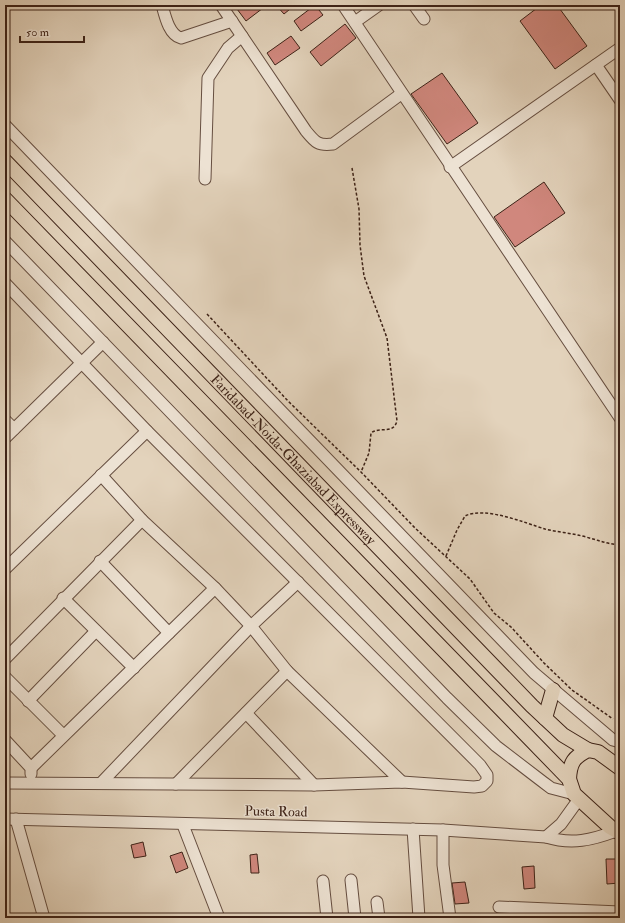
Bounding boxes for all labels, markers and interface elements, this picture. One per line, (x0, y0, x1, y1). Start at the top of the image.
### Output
scale bar (20, 18, 84, 44)
text: 50 m (26, 25, 50, 40)
street label: Faridabad-Noida-Ghaziabad Expressway (207, 371, 380, 550)
street label: Pusta Road (244, 802, 308, 821)

